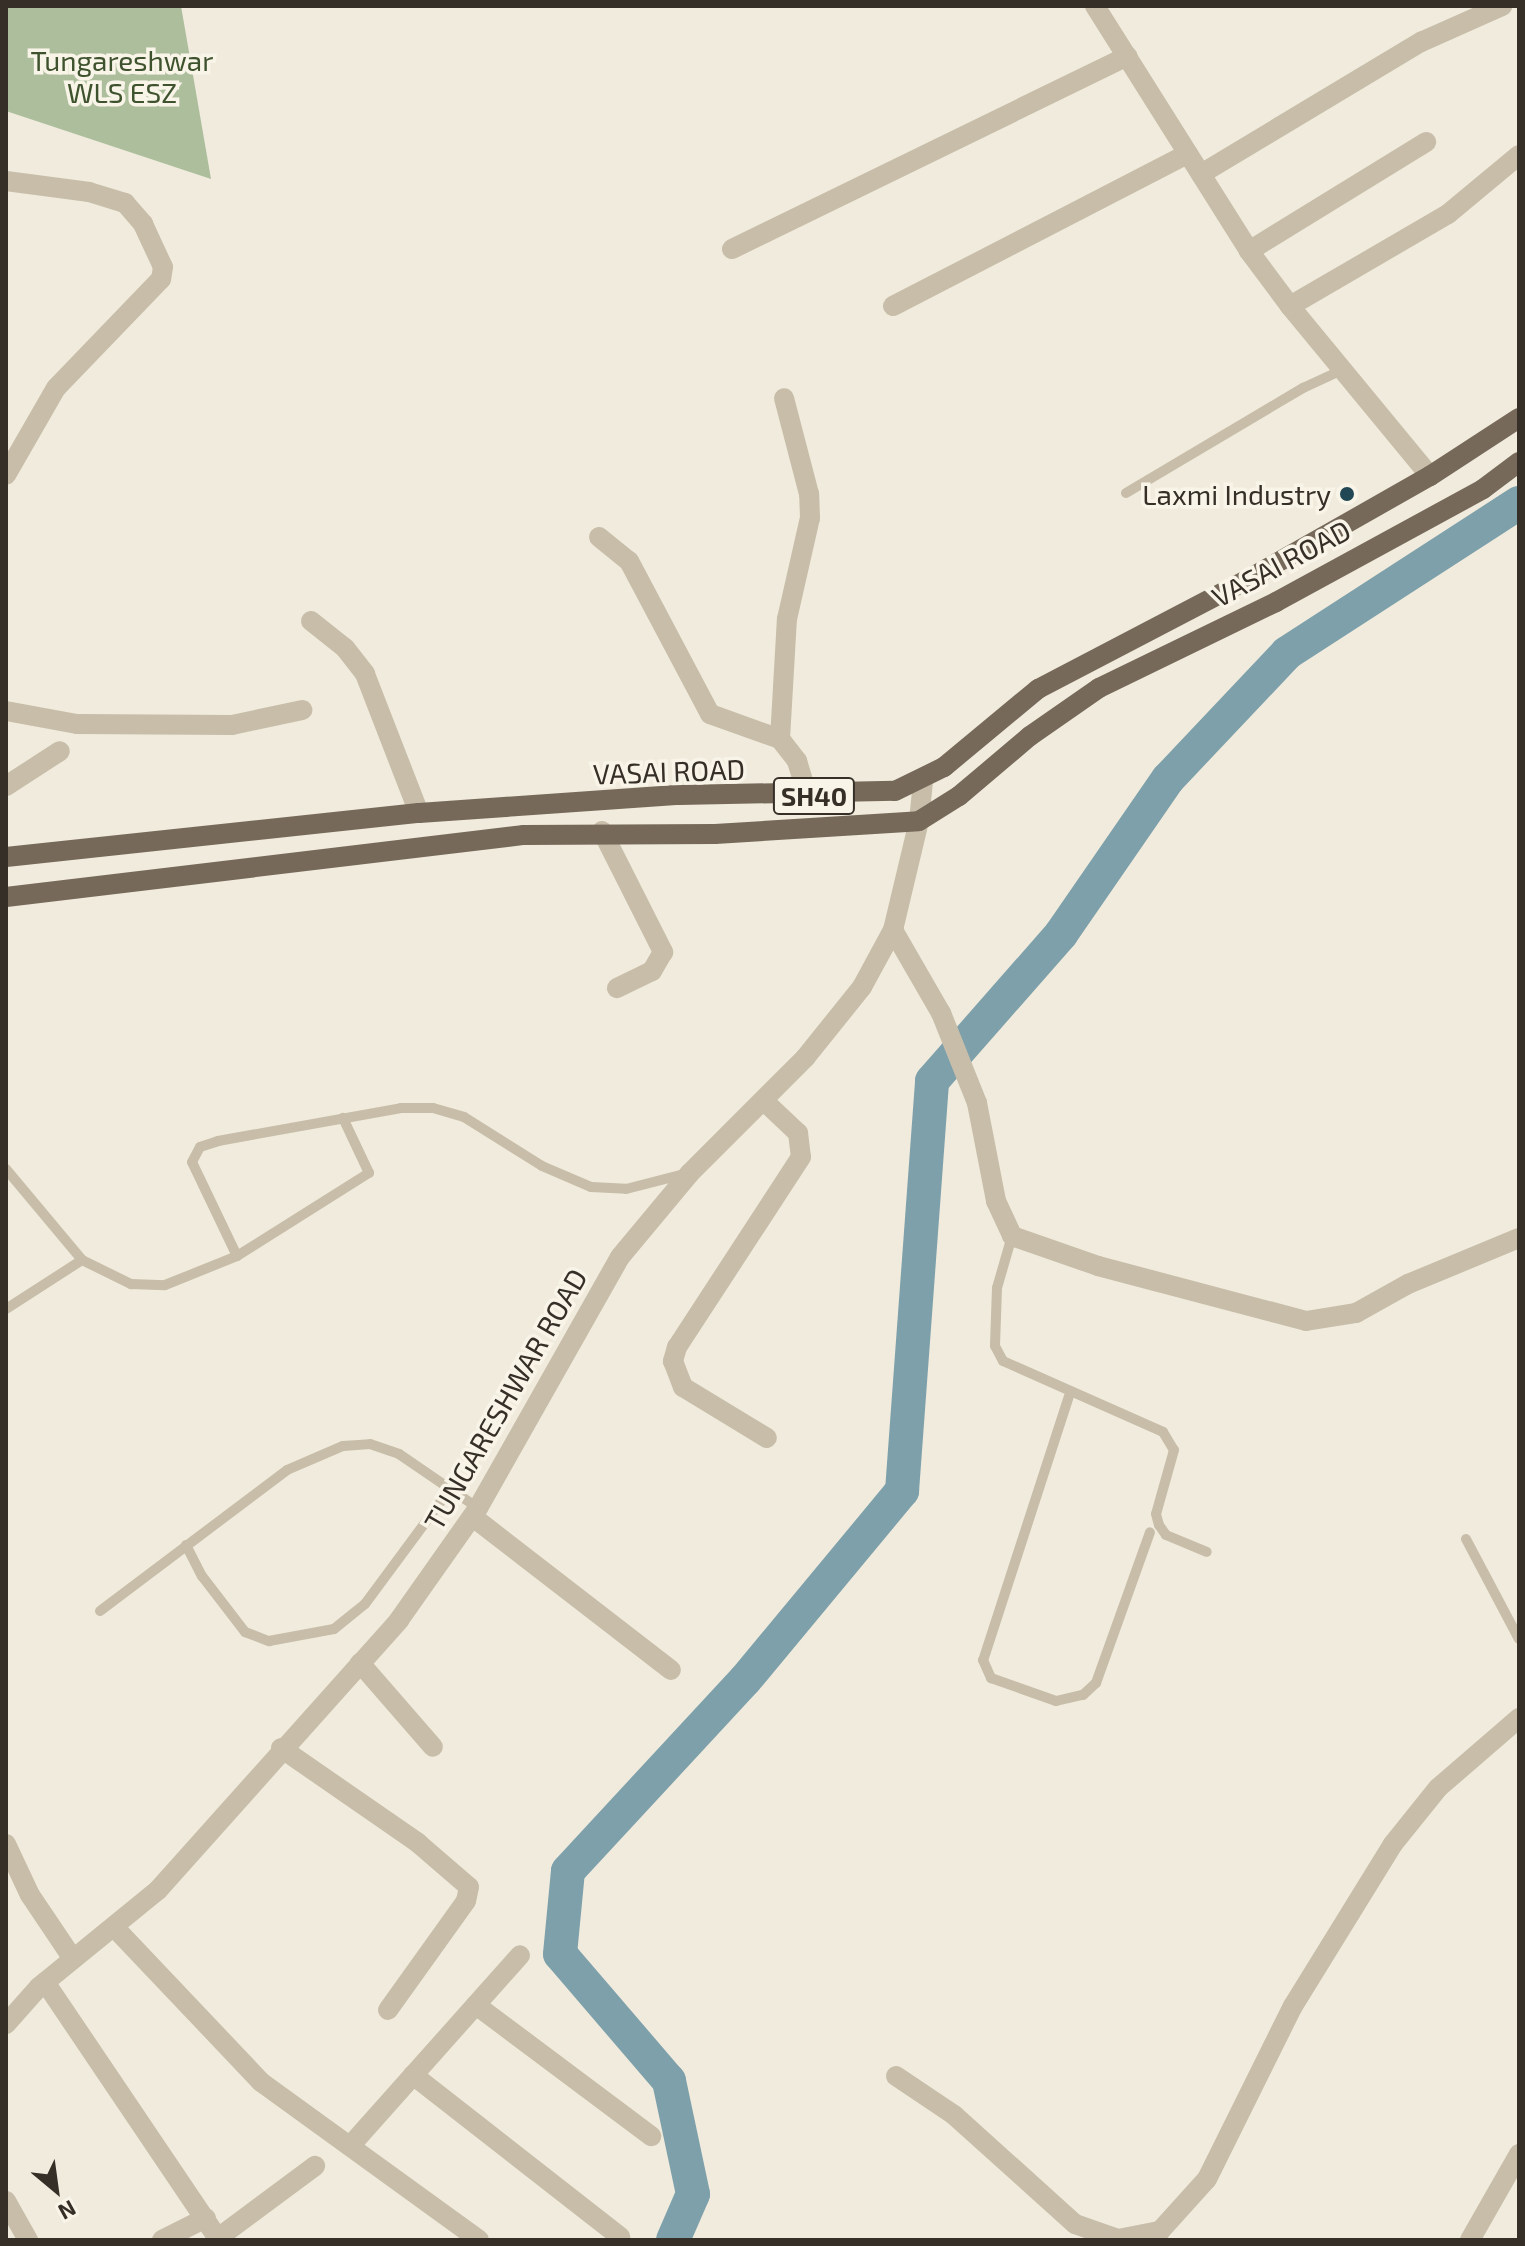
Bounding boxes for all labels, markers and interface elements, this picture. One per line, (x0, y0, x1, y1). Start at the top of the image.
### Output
park label: Tungareshwar WLS ESZ (31, 43, 213, 109)
place label: Laxmi Industry (1142, 477, 1331, 511)
marker: Laxmi Industry (1338, 485, 1356, 503)
street label: VASAI ROAD (1206, 512, 1356, 614)
street label: VASAI ROAD (592, 752, 746, 790)
road number: SH40 (772, 774, 856, 818)
street label: TUNGARESHWAR ROAD (416, 1262, 594, 1536)
north arrow (16, 2150, 96, 2230)
text: N (54, 2196, 81, 2226)

